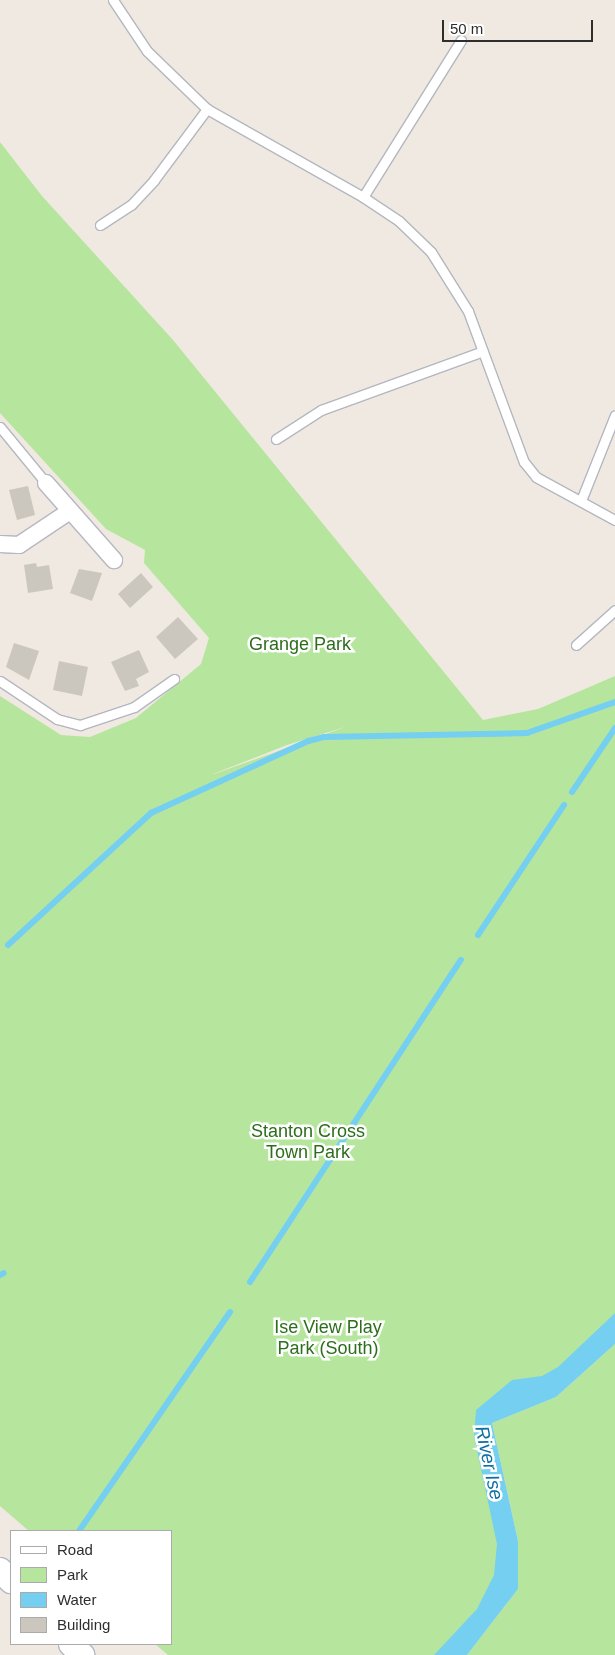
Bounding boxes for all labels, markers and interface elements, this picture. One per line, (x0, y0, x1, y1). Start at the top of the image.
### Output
scale bar (445, 10, 596, 42)
text: 50 m (450, 20, 483, 37)
park label: Grange Park (249, 633, 351, 655)
park label: Stanton Cross Town Park (251, 1121, 365, 1164)
park label: Ise View Play Park (South) (274, 1317, 382, 1360)
water label: River Ise (470, 1424, 508, 1502)
legend (10, 1530, 172, 1645)
text: Road (57, 1541, 93, 1558)
text: Park (57, 1566, 88, 1583)
text: Water (57, 1591, 96, 1608)
text: Building (57, 1616, 110, 1633)

